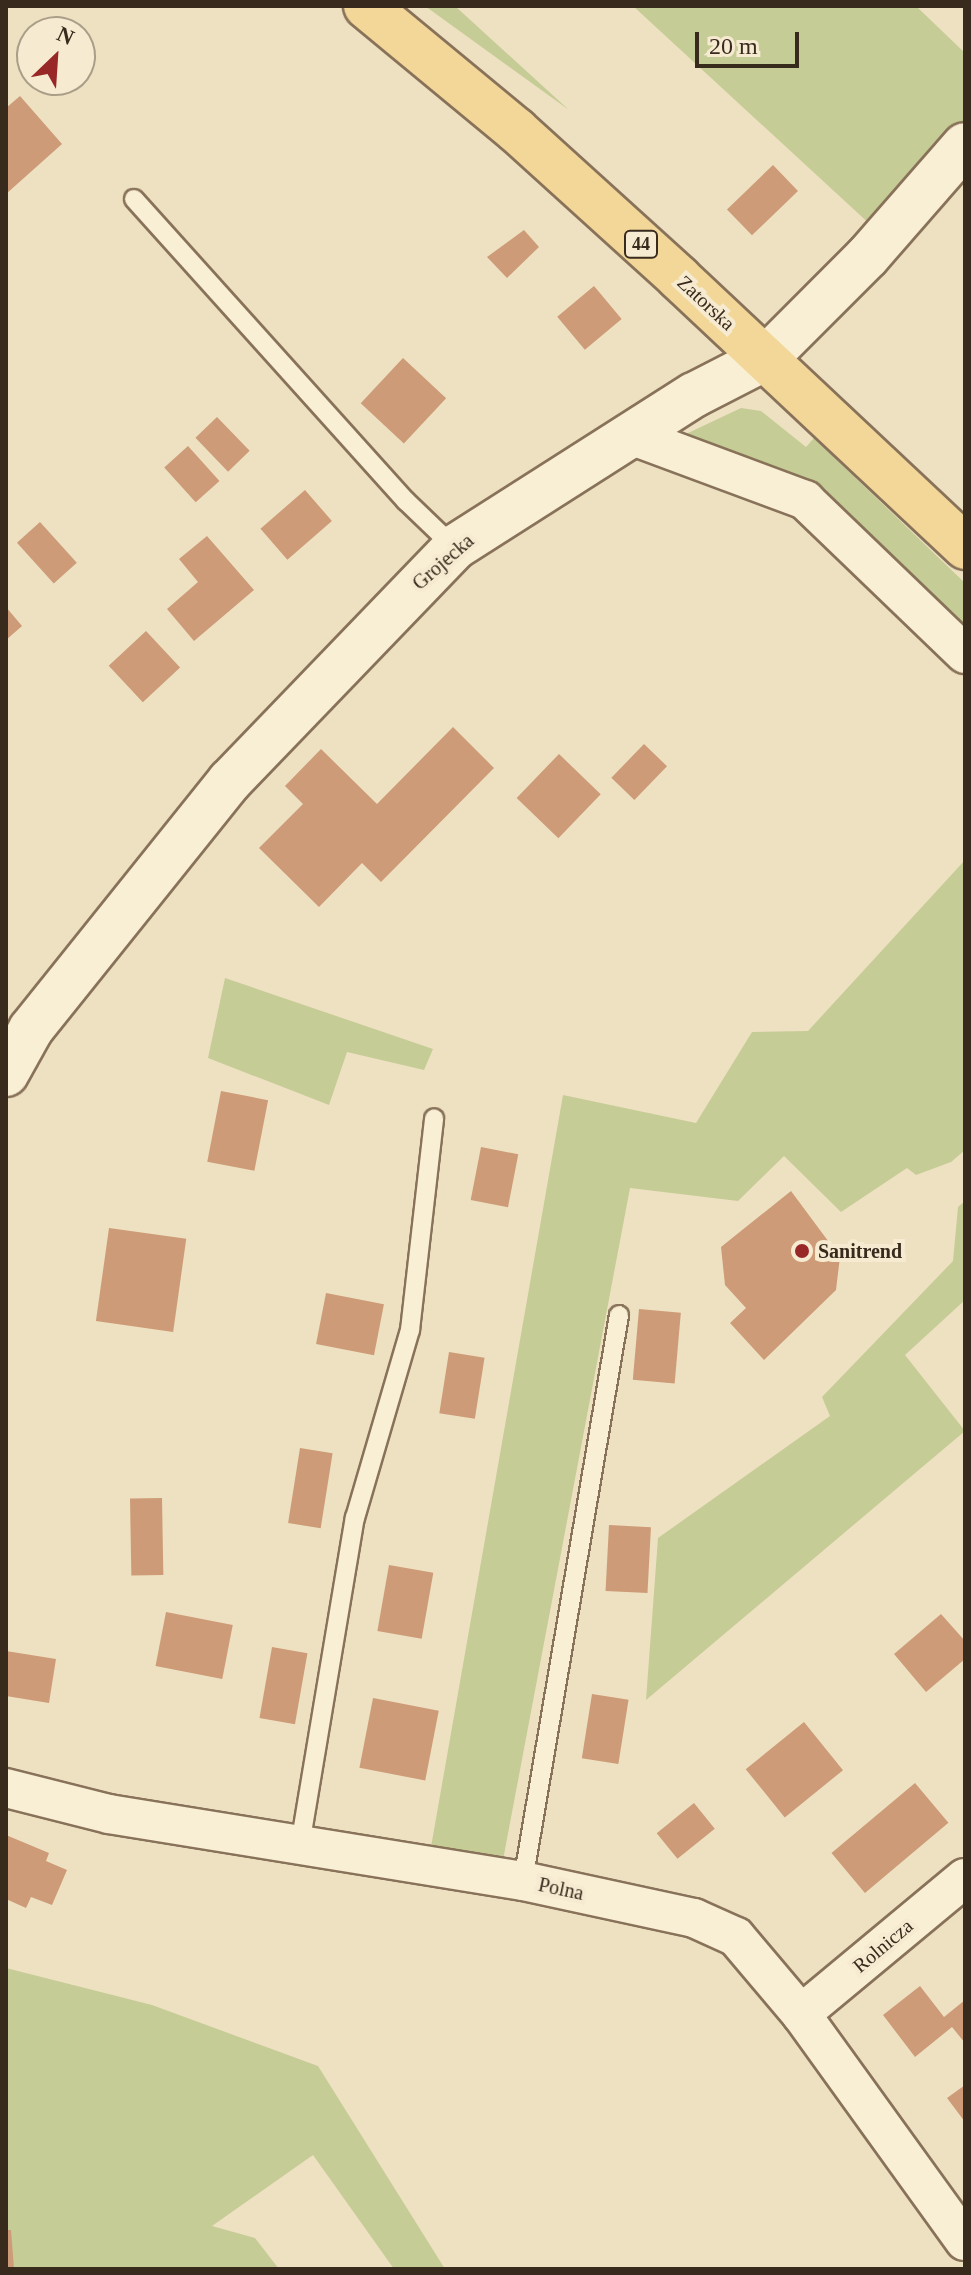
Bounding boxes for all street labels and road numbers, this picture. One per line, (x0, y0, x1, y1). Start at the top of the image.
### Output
road number: 44 (623, 230, 659, 258)
street label: Zatorska (672, 270, 740, 336)
street label: Grojecka (407, 529, 479, 595)
street label: Polna (536, 1873, 586, 1905)
street label: Rolnicza (848, 1914, 918, 1978)

